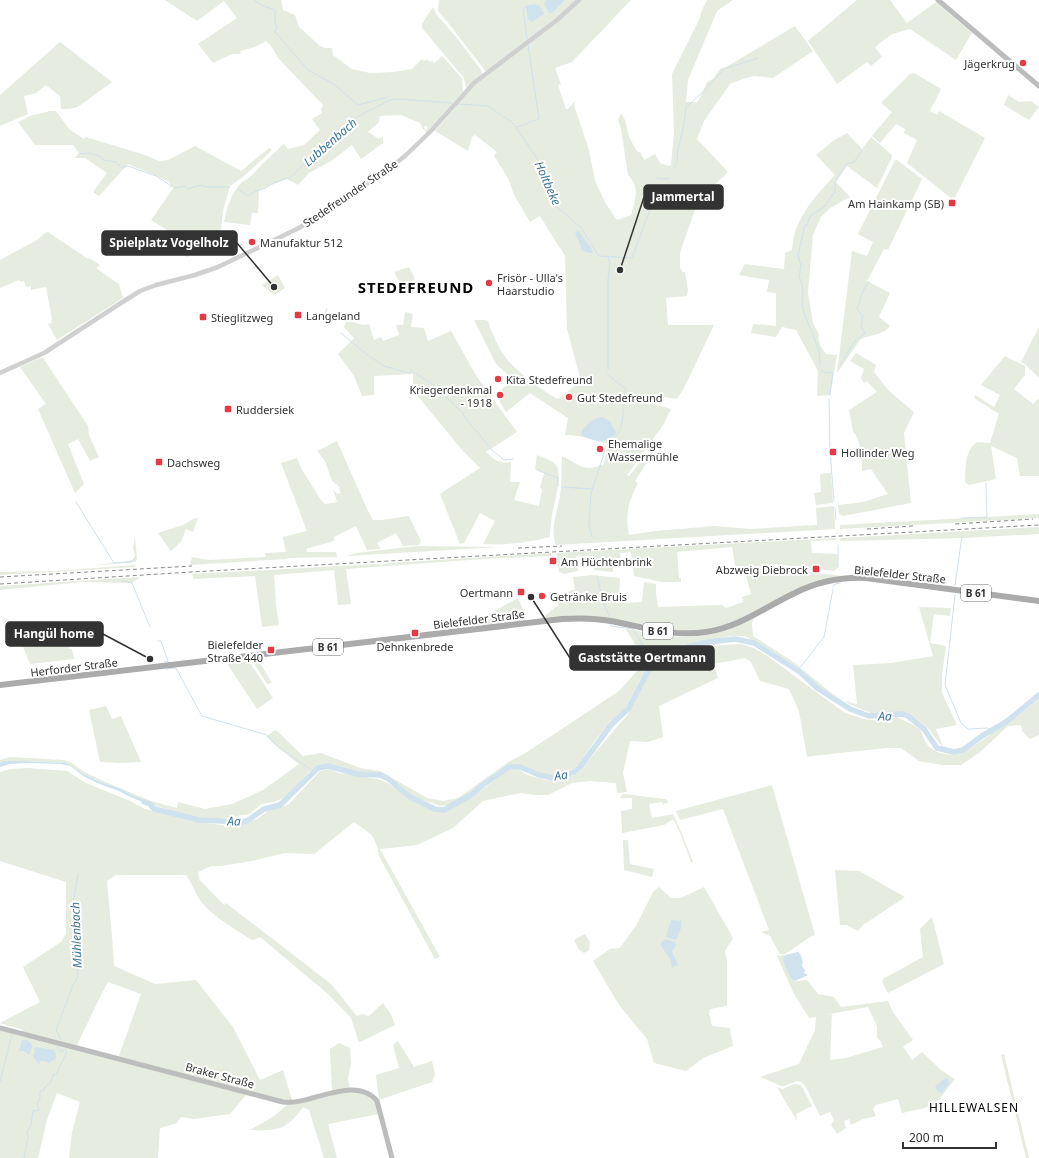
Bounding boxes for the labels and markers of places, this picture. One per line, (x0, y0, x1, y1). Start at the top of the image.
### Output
place label: Jägerkrug (963, 56, 1015, 71)
marker: Jägerkrug (1018, 58, 1028, 68)
callout: Jammertal (644, 185, 723, 209)
place label: Am Hainkamp (SB) (848, 196, 944, 211)
marker: Am Hainkamp (SB) (947, 198, 957, 208)
callout: Spielplatz Vogelholz (102, 231, 237, 255)
place label: Manufaktur 512 (260, 235, 343, 250)
marker: Manufaktur 512 (247, 237, 257, 247)
place label: Frisör - Ulla's Haarstudio (497, 270, 563, 298)
marker: Frisör - Ulla's Haarstudio (484, 278, 494, 288)
place label: Langeland (306, 308, 360, 323)
place label: Stieglitzweg (211, 310, 273, 325)
marker: Langeland (293, 310, 303, 320)
marker: Stieglitzweg (198, 312, 208, 322)
place label: Kita Stedefreund (506, 372, 593, 387)
marker: Kita Stedefreund (493, 374, 503, 384)
place label: Kriegerdenkmal - 1918 (409, 382, 492, 410)
marker: Kriegerdenkmal - 1918 (495, 390, 505, 400)
place label: Gut Stedefreund (577, 390, 663, 405)
marker: Gut Stedefreund (564, 392, 574, 402)
place label: Ruddersiek (236, 402, 294, 417)
marker: Ruddersiek (223, 404, 233, 414)
place label: Ehemalige Wassermühle (608, 436, 678, 464)
marker: Ehemalige Wassermühle (595, 444, 605, 454)
place label: Hollinder Weg (841, 445, 914, 460)
marker: Hollinder Weg (828, 447, 838, 457)
place label: Dachsweg (167, 455, 220, 470)
marker: Dachsweg (154, 457, 164, 467)
place label: Am Hüchtenbrink (561, 554, 652, 569)
marker: Am Hüchtenbrink (548, 556, 558, 566)
place label: Abzweig Diebrock (716, 562, 808, 577)
marker: Abzweig Diebrock (811, 564, 821, 574)
place label: Oertmann (460, 585, 513, 600)
marker: Oertmann (516, 587, 526, 597)
place label: Getränke Bruis (550, 589, 627, 604)
marker: Getränke Bruis (537, 591, 547, 601)
callout: Hangül home (6, 622, 103, 646)
marker: Dehnkenbrede (410, 628, 420, 638)
place label: Bielefelder Straße 440 (207, 637, 263, 665)
place label: Dehnkenbrede (377, 639, 453, 654)
marker: Bielefelder Straße 440 (266, 645, 276, 655)
callout: Gaststätte Oertmann (570, 646, 714, 670)

